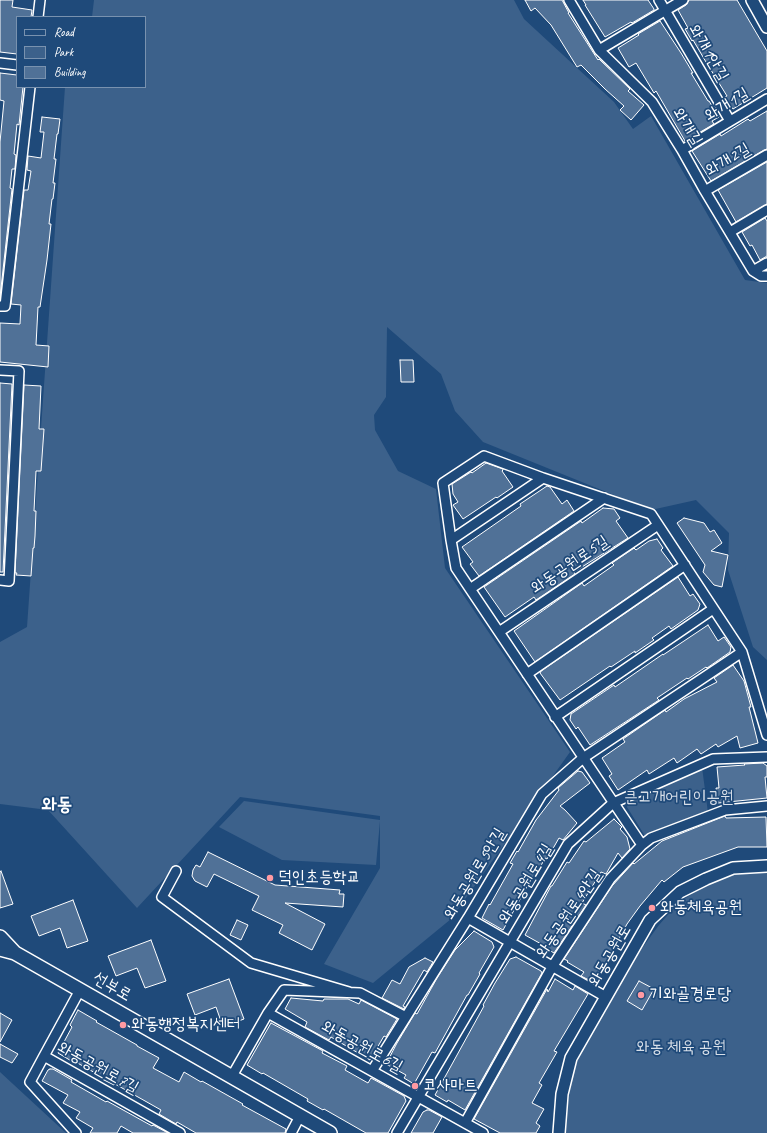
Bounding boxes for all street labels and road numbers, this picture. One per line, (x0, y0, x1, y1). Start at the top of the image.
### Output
street label: 와개1안길 (684, 21, 732, 85)
street label: 와개1길 (701, 84, 753, 126)
street label: 와개길 (668, 104, 706, 150)
street label: 와개2길 (702, 139, 754, 181)
street label: 와동공원로5길 (527, 531, 613, 599)
street label: 와동공원로5안길 (440, 824, 510, 924)
street label: 와동공원로4길 (494, 840, 558, 928)
street label: 와동공원로4안길 (532, 865, 606, 963)
street label: 와동공원로 (584, 921, 636, 991)
street label: 선부로 (89, 968, 135, 1006)
street label: 와동공원로6길 (318, 1016, 406, 1078)
street label: 와동공원로7길 (54, 1037, 142, 1099)

